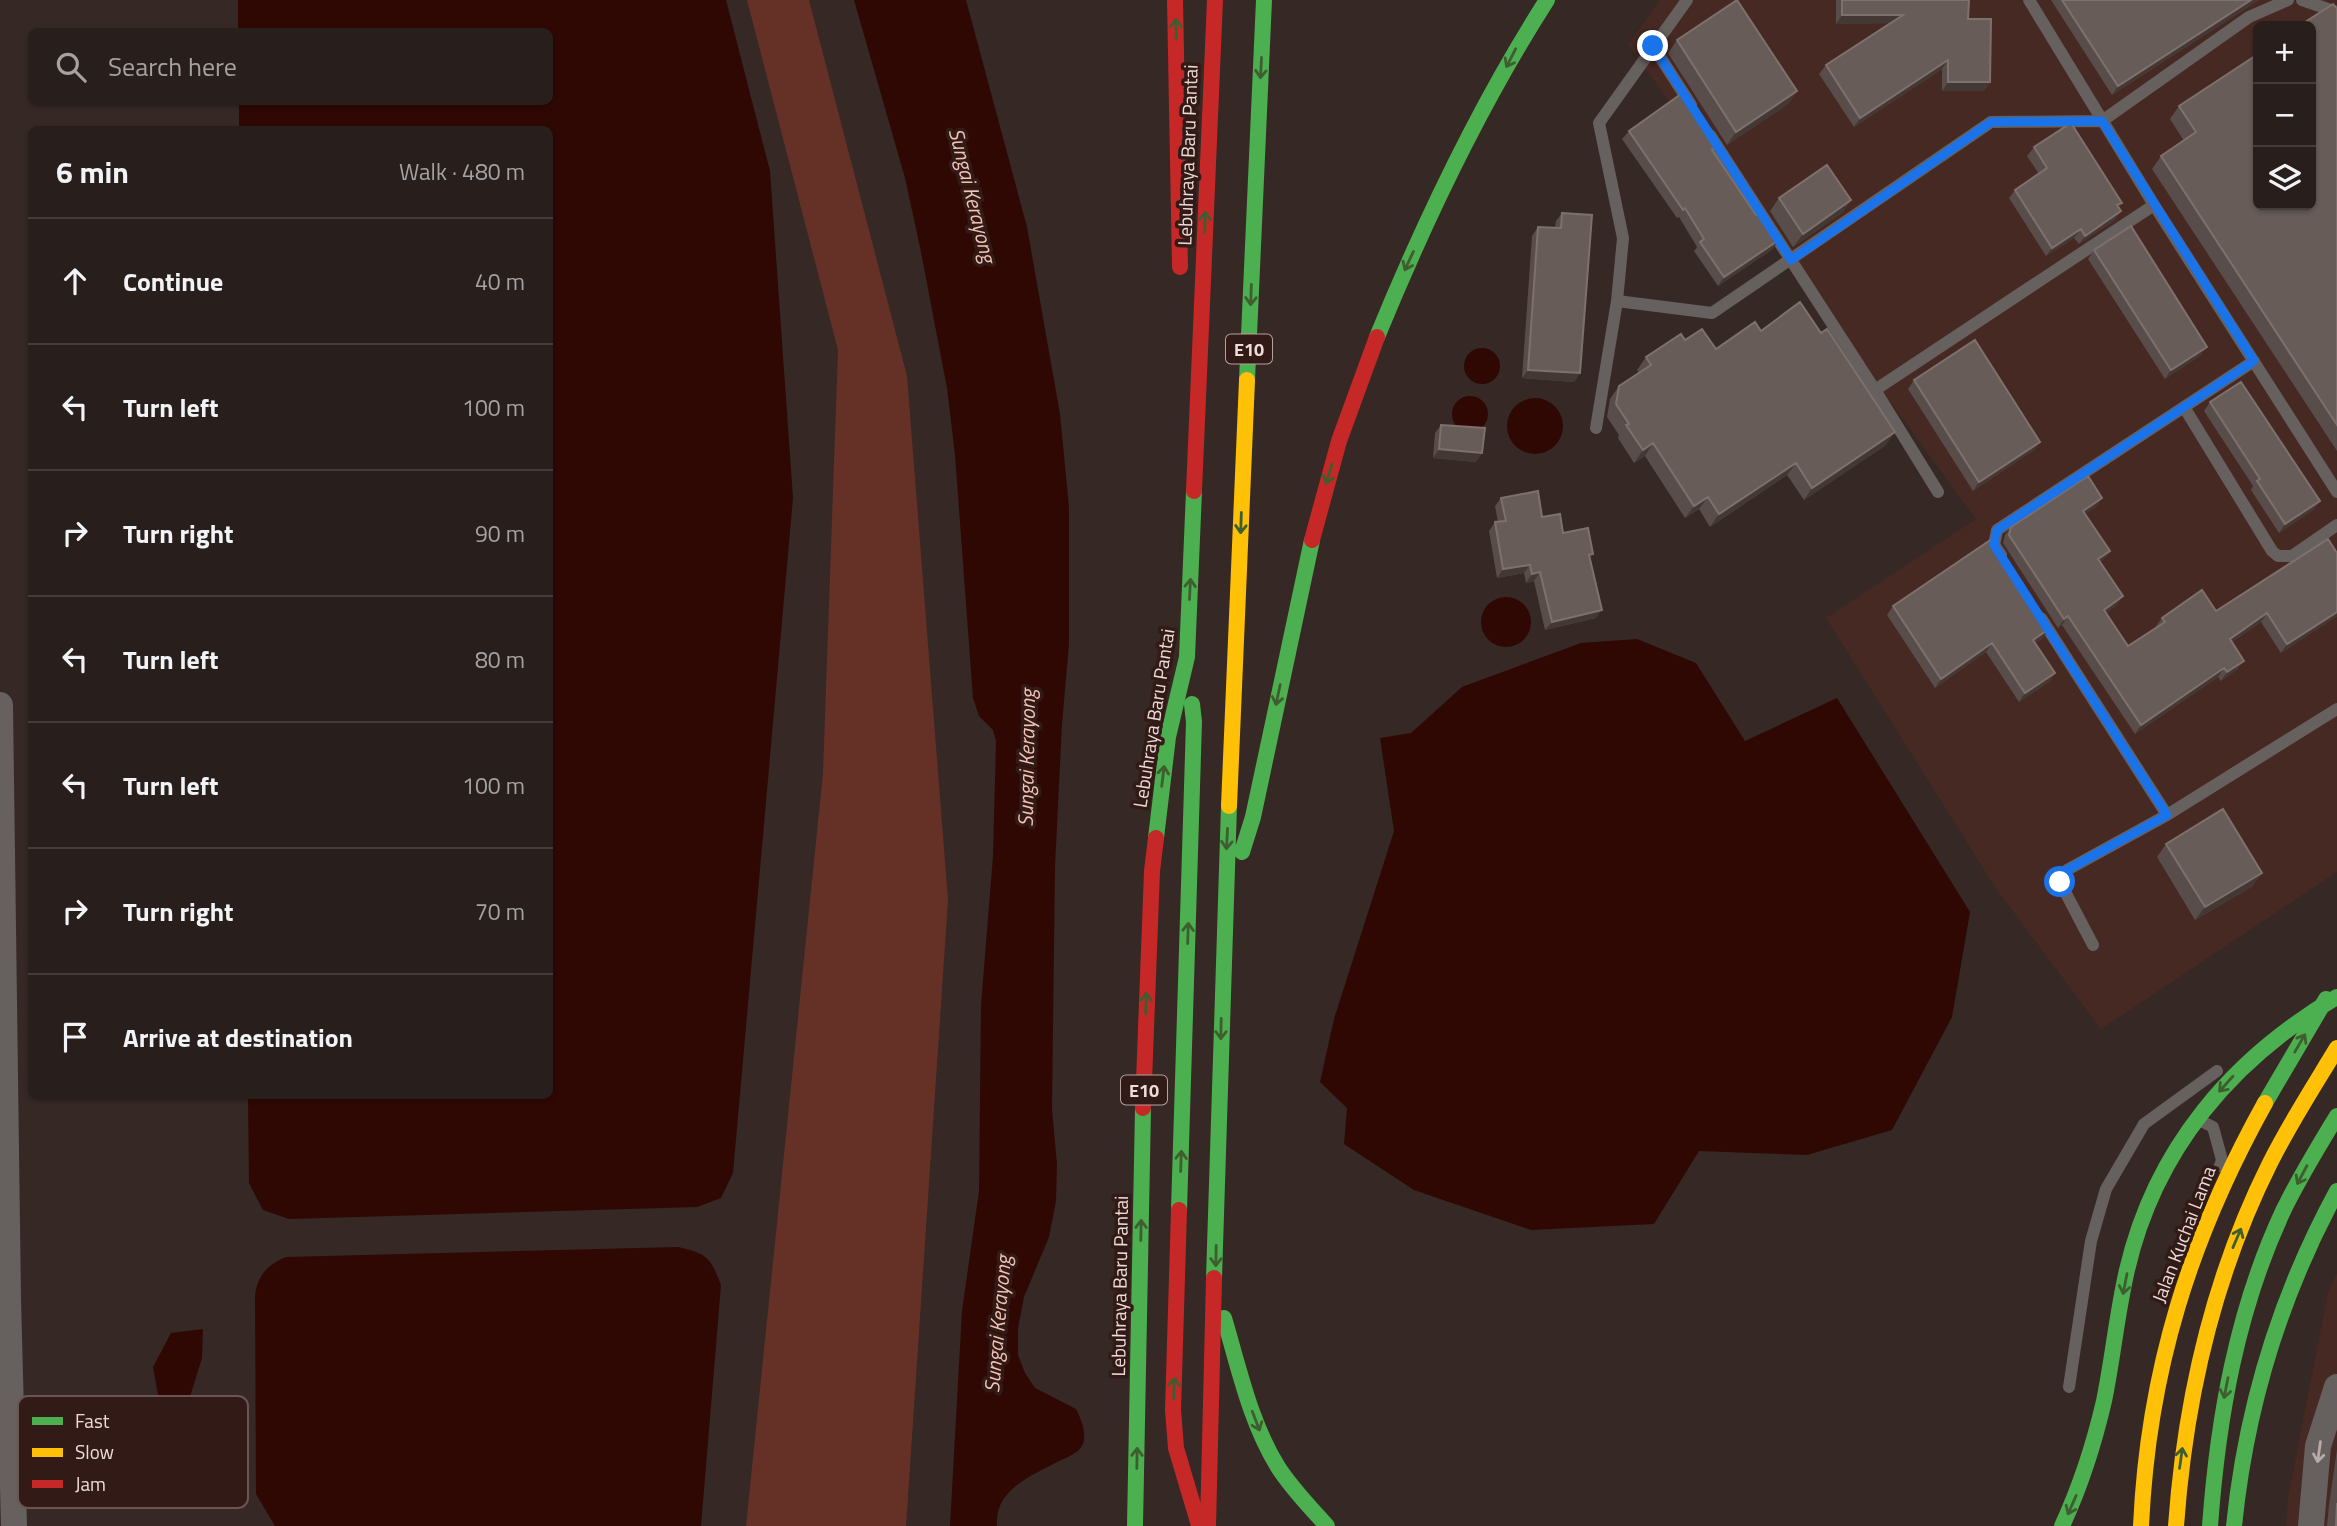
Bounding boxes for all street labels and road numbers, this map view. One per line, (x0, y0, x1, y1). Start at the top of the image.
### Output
street label: Lebuhraya Baru Pantai (1169, 64, 1205, 246)
road number: E10 (1226, 334, 1272, 363)
street label: Lebuhraya Baru Pantai (1125, 626, 1181, 810)
road number: E10 (1121, 1076, 1167, 1105)
street label: Jalan Kuchai Lama (2144, 1161, 2223, 1307)
street label: Lebuhraya Baru Pantai (1103, 1195, 1135, 1377)

